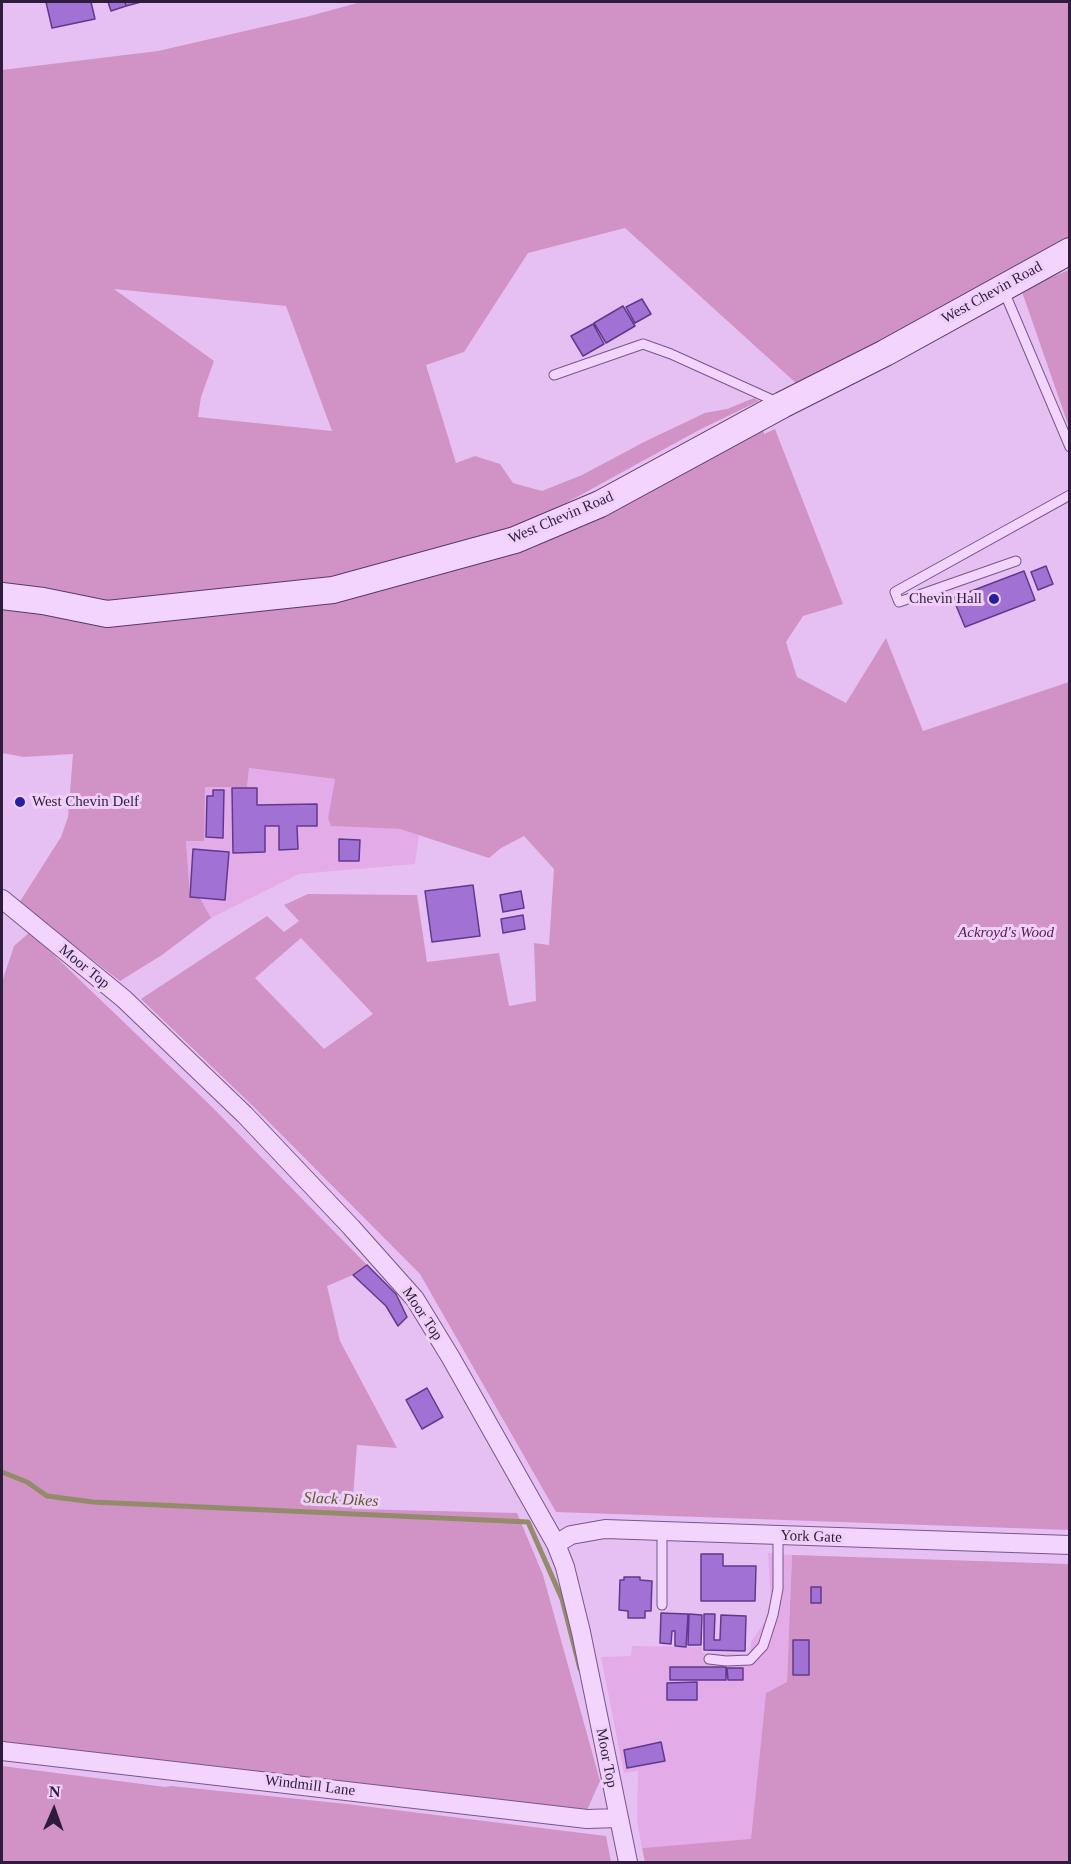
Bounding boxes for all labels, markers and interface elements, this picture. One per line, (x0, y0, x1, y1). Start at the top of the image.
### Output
street label: West Chevin Road (939, 258, 1045, 328)
street label: West Chevin Road (506, 488, 616, 548)
place label: Chevin Hall (909, 590, 982, 608)
marker: Chevin Hall (987, 592, 1001, 606)
place label: West Chevin Delf (32, 793, 139, 811)
marker: West Chevin Delf (13, 795, 27, 809)
park label: Ackroyd's Wood (958, 924, 1054, 942)
street label: Moor Top (55, 941, 113, 993)
street label: Moor Top (398, 1284, 446, 1344)
water label: Slack Dikes (303, 1488, 379, 1512)
street label: York Gate (780, 1527, 842, 1547)
street label: Moor Top (591, 1727, 621, 1789)
street label: Windmill Lane (264, 1772, 356, 1800)
north arrow (24, 1780, 84, 1840)
text: N (49, 1783, 61, 1800)

